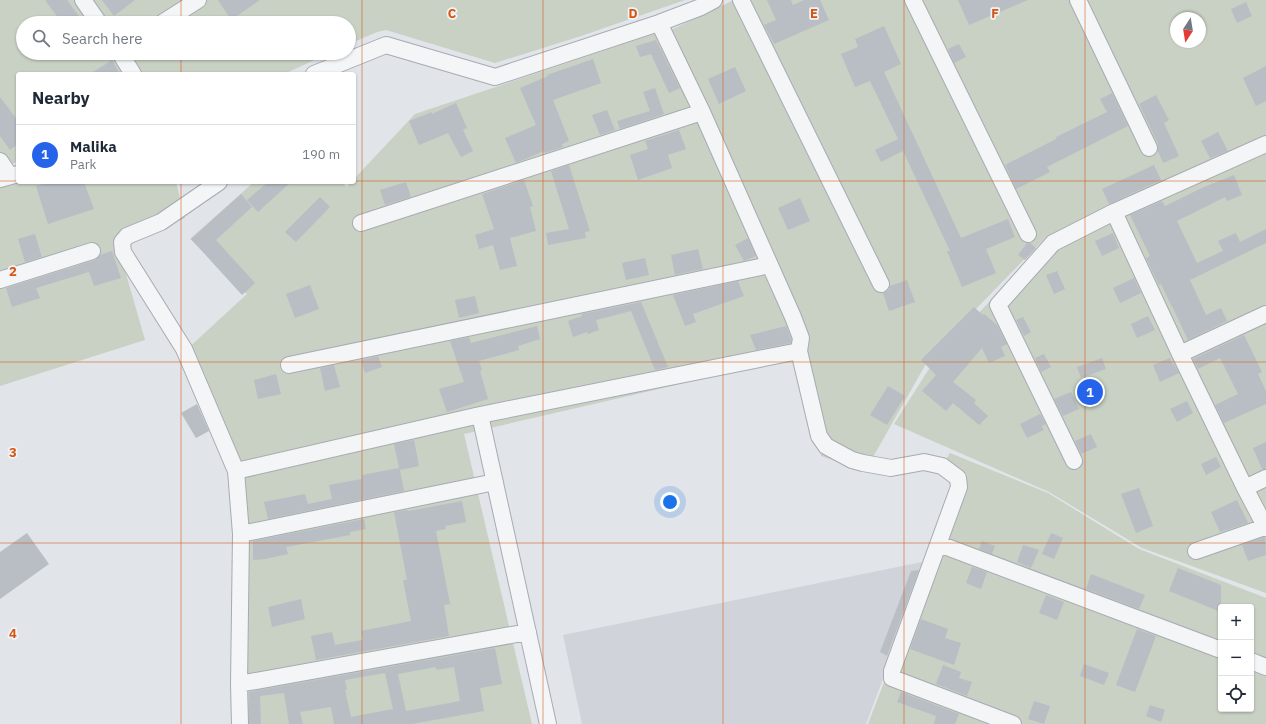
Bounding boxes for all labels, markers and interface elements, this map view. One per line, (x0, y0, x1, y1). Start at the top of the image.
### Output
text: C (448, 5, 457, 22)
text: D (628, 5, 638, 22)
text: E (810, 5, 818, 22)
text: F (991, 5, 999, 22)
north arrow (1170, 12, 1206, 48)
search box (16, 16, 356, 60)
icon: search (30, 27, 52, 49)
text: Search here (62, 29, 142, 48)
text: Nearby (32, 87, 90, 109)
text: Malika (70, 137, 117, 156)
text: 1 (41, 146, 49, 163)
text: 190 m (302, 146, 340, 163)
text: Park (70, 156, 96, 173)
text: 2 (9, 263, 17, 280)
pin: 1 (1077, 377, 1103, 407)
text: 3 (9, 444, 17, 461)
your location (660, 492, 680, 512)
map controls (1218, 604, 1254, 712)
button: + (1218, 604, 1254, 640)
text: 4 (9, 625, 17, 642)
button: − (1218, 640, 1254, 676)
button: locate (1218, 676, 1254, 712)

